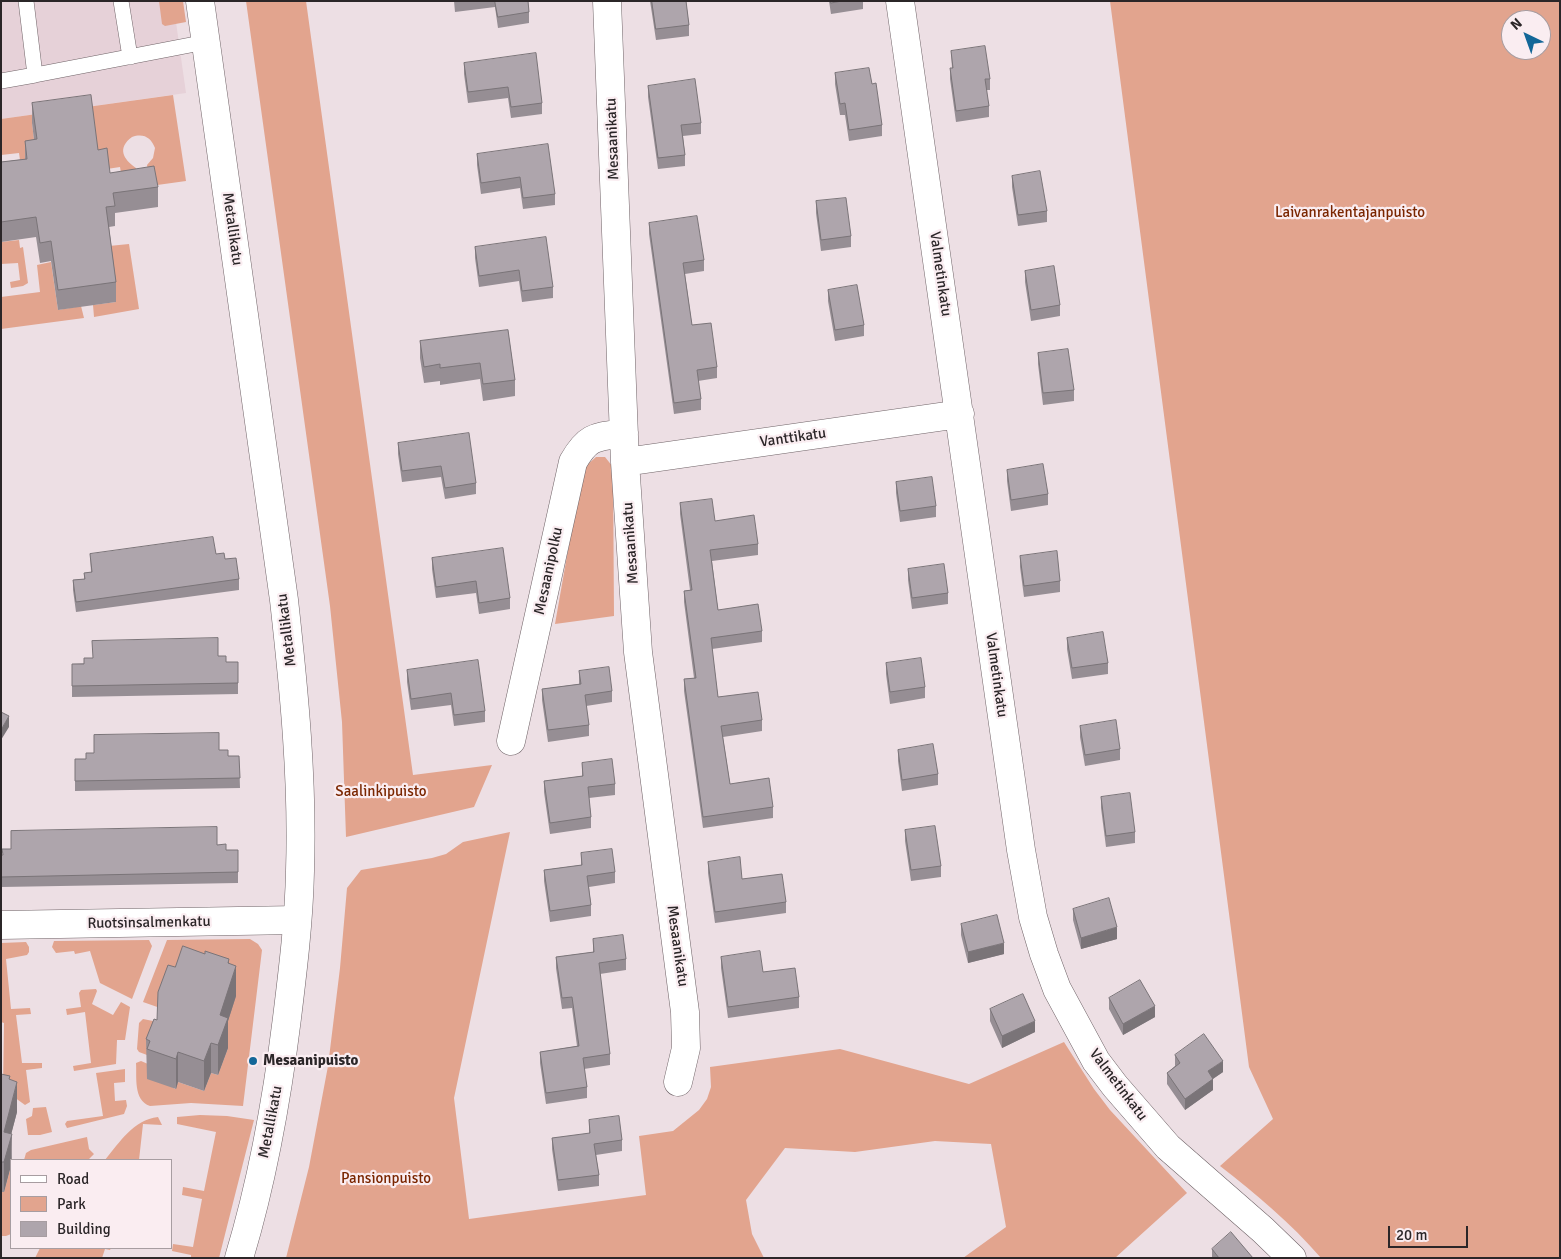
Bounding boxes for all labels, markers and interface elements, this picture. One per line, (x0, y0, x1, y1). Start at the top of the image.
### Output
north arrow (1501, 10, 1551, 60)
text: N (1507, 15, 1526, 34)
street label: Mesaanikatu (603, 98, 623, 180)
street label: Metallikatu (218, 191, 246, 267)
park label: Laivanrakentajanpuisto (1275, 204, 1425, 222)
street label: Valmetinkatu (925, 230, 955, 318)
street label: Vanttikatu (759, 424, 827, 452)
street label: Mesaanikatu (619, 501, 643, 585)
street label: Mesaanipolku (531, 525, 567, 617)
street label: Metallikatu (274, 592, 300, 668)
street label: Valmetinkatu (981, 631, 1011, 719)
park label: Saalinkipuisto (335, 783, 427, 801)
street label: Mesaanikatu (662, 904, 692, 988)
street label: Ruotsinsalmenkatu (87, 913, 211, 933)
street label: Valmetinkatu (1085, 1045, 1151, 1125)
place label: Mesaanipuisto (263, 1052, 358, 1070)
marker: Mesaanipuisto (247, 1055, 259, 1067)
street label: Metallikatu (255, 1084, 287, 1160)
legend (10, 1159, 172, 1249)
text: Road (57, 1170, 89, 1188)
park label: Pansionpuisto (341, 1170, 431, 1188)
text: Park (57, 1195, 86, 1213)
scale bar (1391, 1216, 1471, 1248)
text: Building (57, 1220, 111, 1238)
text: 20 m (1396, 1226, 1427, 1244)

